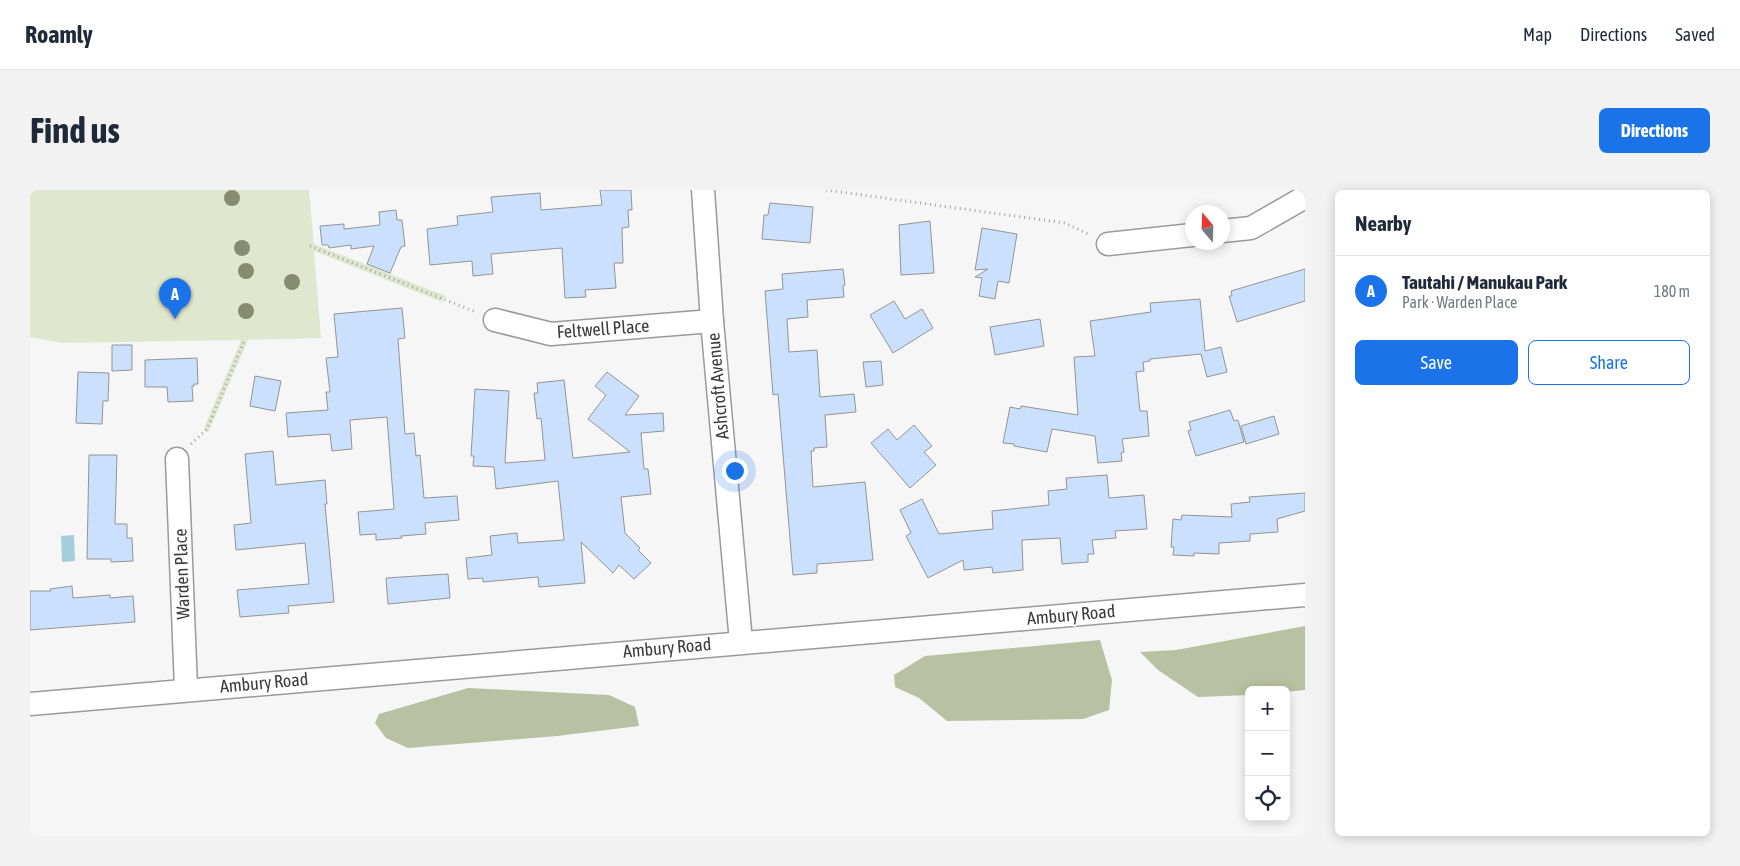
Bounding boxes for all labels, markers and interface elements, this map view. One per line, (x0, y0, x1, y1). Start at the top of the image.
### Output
text: Roamly (25, 21, 93, 48)
text: Map (1523, 24, 1552, 45)
text: Directions (1580, 24, 1647, 45)
text: Saved (1675, 24, 1715, 45)
button: Directions (1599, 108, 1710, 153)
text: Find us (30, 110, 120, 150)
north arrow (1185, 205, 1230, 250)
text: Nearby (1355, 211, 1411, 235)
text: Tautahi / Manukau Park (1402, 271, 1567, 293)
pin: A (159, 278, 191, 319)
text: A (1367, 282, 1375, 300)
text: 180 m (1654, 282, 1690, 300)
text: Park · Warden Place (1402, 293, 1517, 311)
street label: Feltwell Place (556, 315, 650, 342)
street label: Ashcroft Avenue (702, 332, 733, 440)
button: Save (1355, 340, 1518, 385)
button: Share (1528, 340, 1690, 385)
your location (722, 458, 748, 484)
street label: Warden Place (169, 528, 194, 620)
street label: Ambury Road (1026, 600, 1116, 629)
street label: Ambury Road (622, 633, 712, 662)
street label: Ambury Road (219, 668, 309, 697)
map controls (1245, 686, 1290, 821)
button: + (1245, 686, 1290, 731)
button: − (1245, 731, 1290, 776)
button: locate (1245, 776, 1290, 821)

